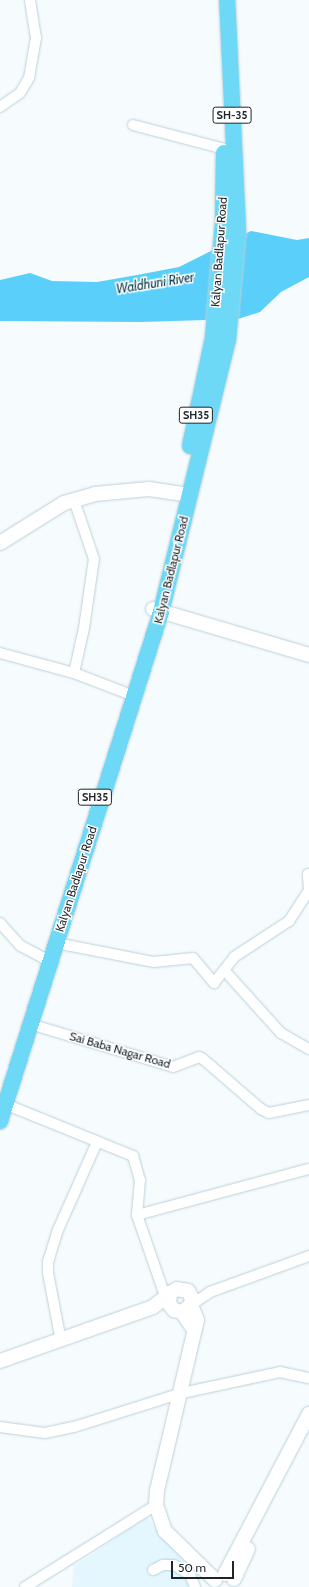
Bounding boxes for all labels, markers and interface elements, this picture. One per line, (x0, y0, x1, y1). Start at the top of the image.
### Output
road number: SH-35 (212, 106, 252, 124)
street label: Kalyan Badlapur Road (208, 197, 230, 307)
water label: Waldhuni River (115, 269, 195, 297)
road number: SH35 (178, 406, 214, 424)
street label: Kalyan Badlapur Road (151, 515, 191, 625)
road number: SH35 (77, 788, 113, 806)
street label: Kalyan Badlapur Road (52, 824, 100, 934)
street label: Sai Baba Nagar Road (68, 1029, 172, 1071)
scale bar (173, 1553, 236, 1579)
text: 50 m (178, 1560, 206, 1575)

